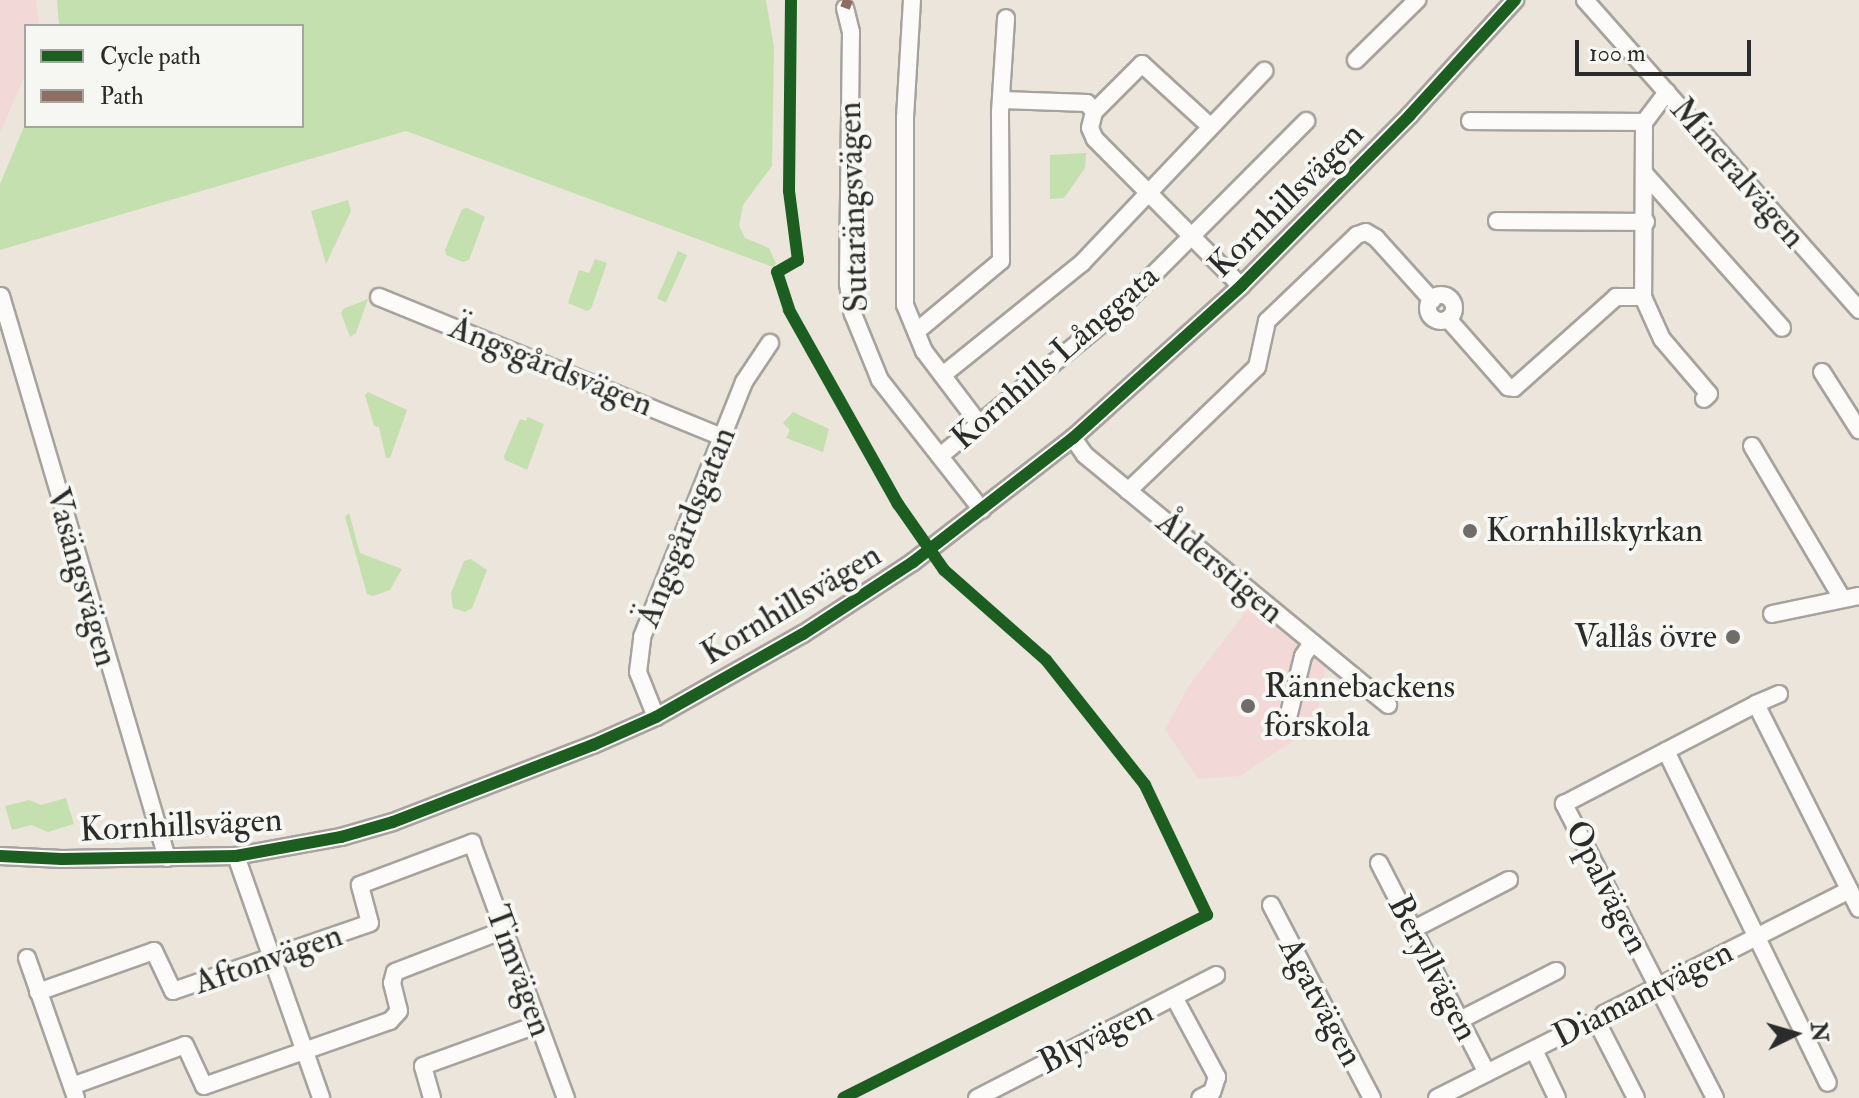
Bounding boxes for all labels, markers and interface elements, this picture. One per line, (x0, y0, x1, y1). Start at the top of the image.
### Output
legend (24, 24, 304, 128)
scale bar (1579, 24, 1755, 74)
text: 100 m (1589, 38, 1646, 69)
text: Cycle path (100, 41, 201, 72)
text: Path (100, 81, 144, 112)
street label: Mineralvägen (1662, 89, 1814, 257)
street label: Sutarängsvägen (829, 101, 877, 313)
street label: Kornhillsvägen (1200, 114, 1372, 286)
street label: Kornhills Långgata (943, 256, 1167, 458)
street label: Ängsgårdsvägen (443, 307, 659, 425)
street label: Ängsgårdsgatan (627, 421, 745, 633)
street label: Vasängsvägen (37, 483, 127, 671)
street label: Ålderstigen (1148, 502, 1292, 632)
place label: Kornhillskyrkan (1486, 511, 1703, 551)
marker: Kornhillskyrkan (1461, 522, 1479, 540)
street label: Kornhillsvägen (694, 534, 888, 674)
place label: Vallås övre (1574, 617, 1717, 657)
marker: Vallås övre (1724, 628, 1742, 646)
place label: Rännebackens förskola (1264, 666, 1455, 746)
marker: Rännebackens förskola (1239, 697, 1257, 715)
street label: Kornhillsvägen (79, 799, 283, 851)
street label: Opalvägen (1556, 813, 1658, 961)
street label: Beryllvägen (1379, 888, 1487, 1048)
street label: Timvägen (476, 900, 562, 1042)
street label: Aftonvägen (189, 915, 347, 1003)
street label: Agatvägen (1270, 930, 1372, 1074)
street label: Diamantvägen (1546, 931, 1740, 1057)
street label: Blyvägen (1032, 991, 1160, 1083)
north arrow (1755, 994, 1835, 1074)
text: N (1804, 1021, 1834, 1043)

